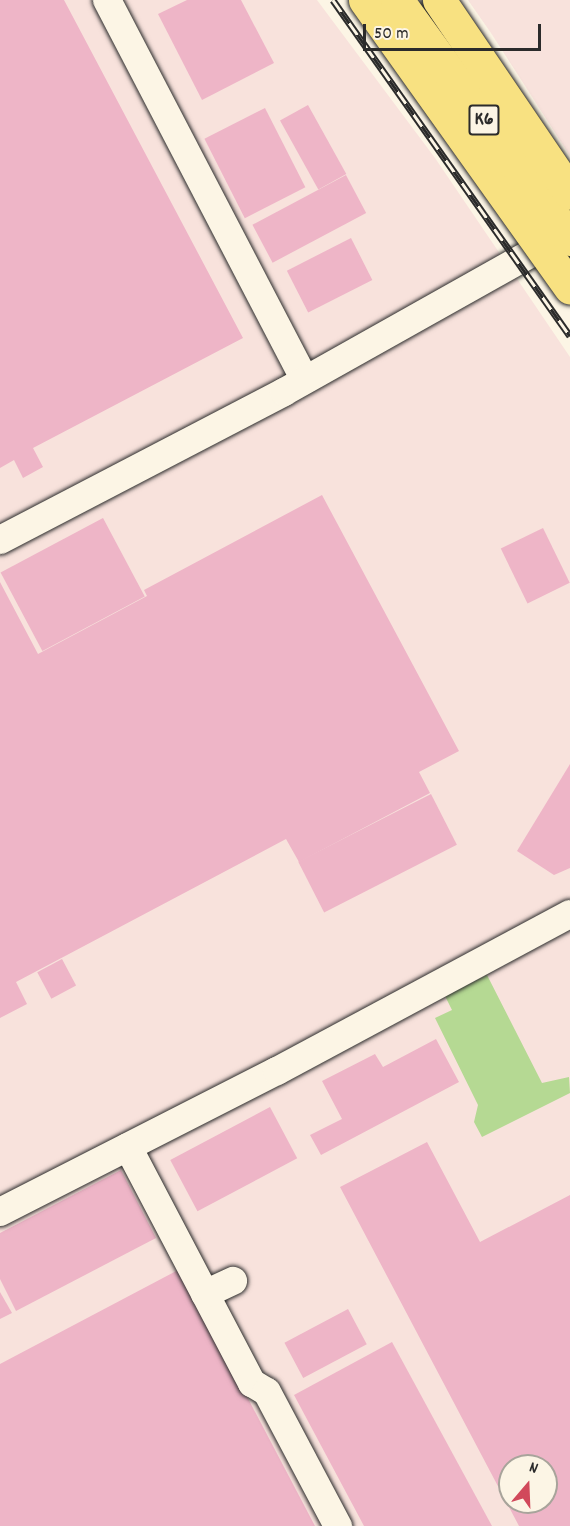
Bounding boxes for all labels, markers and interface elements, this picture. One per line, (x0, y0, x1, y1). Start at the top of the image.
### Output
scale bar (366, 12, 544, 50)
text: 50 m (374, 22, 409, 47)
road number: K6 (468, 103, 500, 137)
north arrow (498, 1454, 558, 1514)
text: N (526, 1456, 541, 1481)

